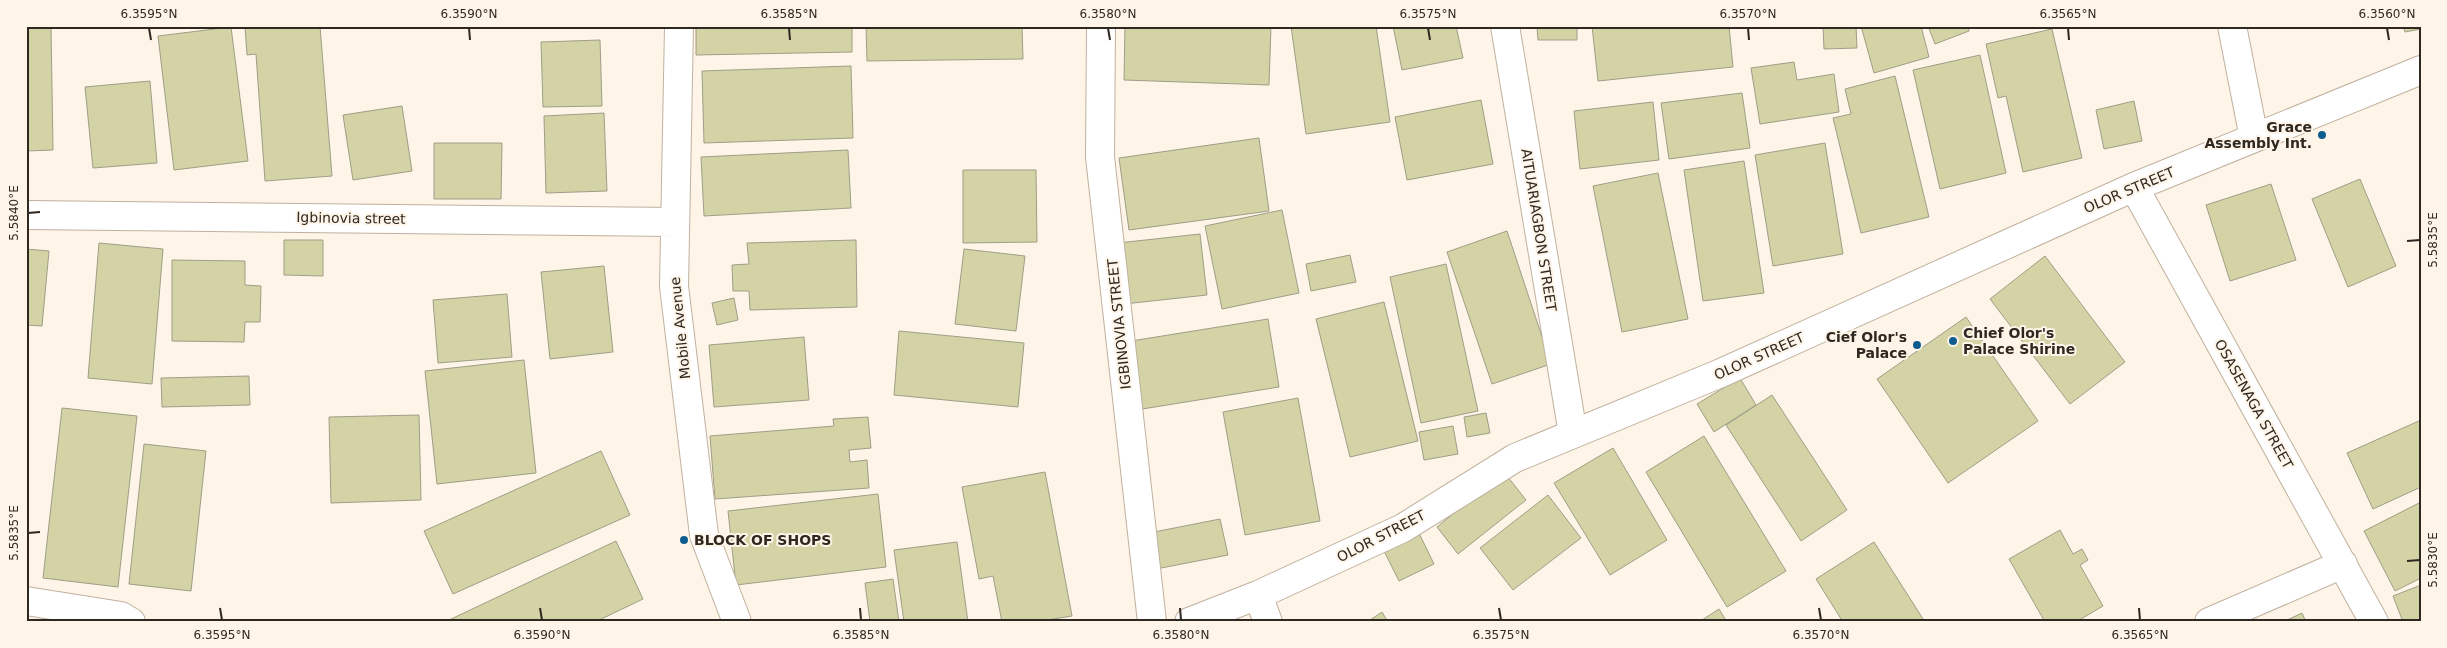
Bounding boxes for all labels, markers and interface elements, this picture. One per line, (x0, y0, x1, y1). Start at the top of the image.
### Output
text: 6.3595°N (121, 7, 177, 21)
text: 6.3590°N (441, 7, 497, 21)
text: 6.3585°N (761, 7, 817, 21)
text: 6.3580°N (1080, 7, 1136, 21)
text: 6.3575°N (1400, 7, 1456, 21)
text: 6.3570°N (1720, 7, 1776, 21)
text: 6.3565°N (2040, 7, 2096, 21)
text: 6.3560°N (2359, 7, 2415, 21)
place label: Grace Assembly Int. (2204, 119, 2312, 151)
marker: Grace Assembly Int. (2316, 129, 2328, 141)
street label: AITUARIAGBON STREET (1518, 147, 1560, 313)
street label: OLOR STREET (2081, 164, 2177, 216)
text: 5.5840°E (7, 185, 21, 241)
street label: Igbinovia street (296, 209, 406, 227)
text: 5.5835°E (2426, 212, 2440, 268)
street label: IGBINOVIA STREET (1104, 258, 1134, 390)
street label: Mobile Avenue (667, 276, 693, 380)
place label: Chief Olor's Palace Shirine (1963, 325, 2075, 357)
street label: OLOR STREET (1711, 329, 1807, 383)
place label: Cief Olor's Palace (1826, 329, 1907, 361)
marker: Chief Olor's Palace Shirine (1947, 335, 1959, 347)
street label: OSASENAGA STREET (2212, 336, 2296, 472)
marker: Cief Olor's Palace (1911, 339, 1923, 351)
text: 5.5835°E (7, 505, 21, 561)
street label: OLOR STREET (1334, 507, 1428, 565)
place label: BLOCK OF SHOPS (694, 532, 831, 548)
text: 5.5830°E (2426, 532, 2440, 588)
marker: BLOCK OF SHOPS (678, 534, 690, 546)
text: 6.3595°N (194, 628, 250, 642)
text: 6.3590°N (514, 628, 570, 642)
text: 6.3585°N (833, 628, 889, 642)
text: 6.3580°N (1153, 628, 1209, 642)
text: 6.3575°N (1473, 628, 1529, 642)
text: 6.3570°N (1793, 628, 1849, 642)
text: 6.3565°N (2112, 628, 2168, 642)

